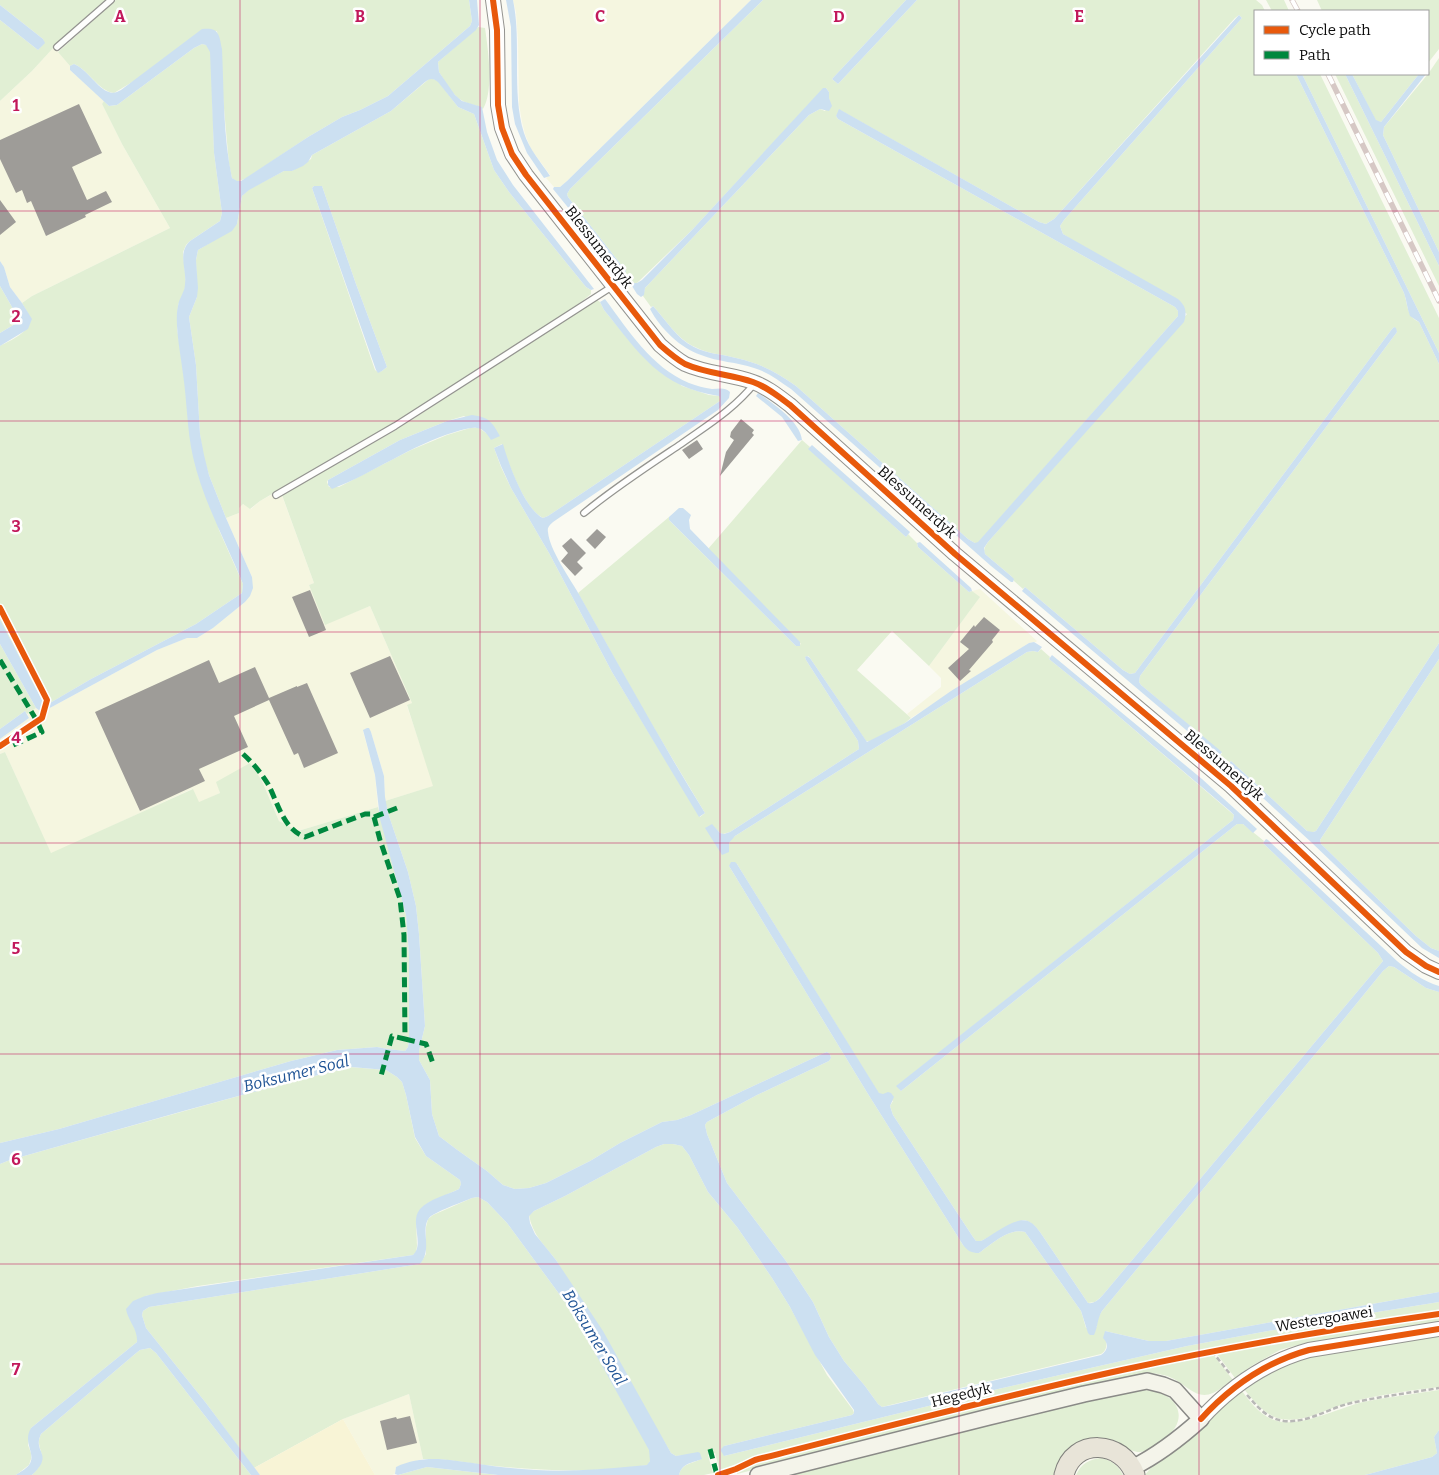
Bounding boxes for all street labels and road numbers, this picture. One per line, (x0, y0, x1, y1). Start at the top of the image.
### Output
street label: Blessumerdyk (561, 202, 637, 292)
street label: Blessumerdyk (874, 462, 960, 542)
street label: Blessumerdyk (1181, 726, 1268, 805)
street label: Westergoawei (1274, 1302, 1375, 1336)
street label: Hegedyk (929, 1379, 993, 1411)

